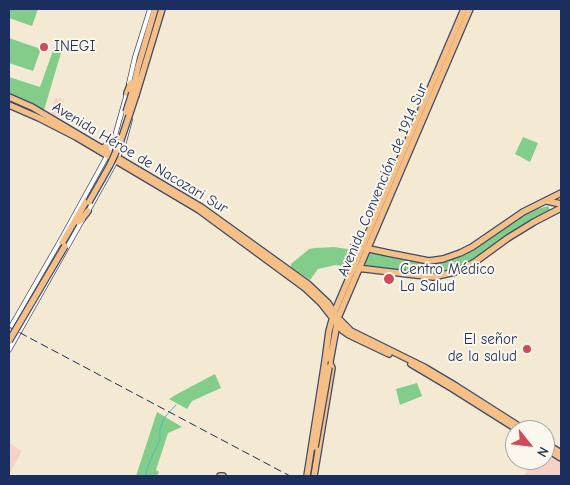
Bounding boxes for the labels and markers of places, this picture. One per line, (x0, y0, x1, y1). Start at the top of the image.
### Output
place label: INEGI (54, 38, 95, 56)
marker: INEGI (38, 41, 50, 53)
place label: Centro Médico La Salud (400, 261, 495, 296)
marker: Centro Médico La Salud (382, 272, 396, 286)
place label: El señor de la salud (448, 331, 517, 366)
marker: El señor de la salud (521, 343, 533, 355)

